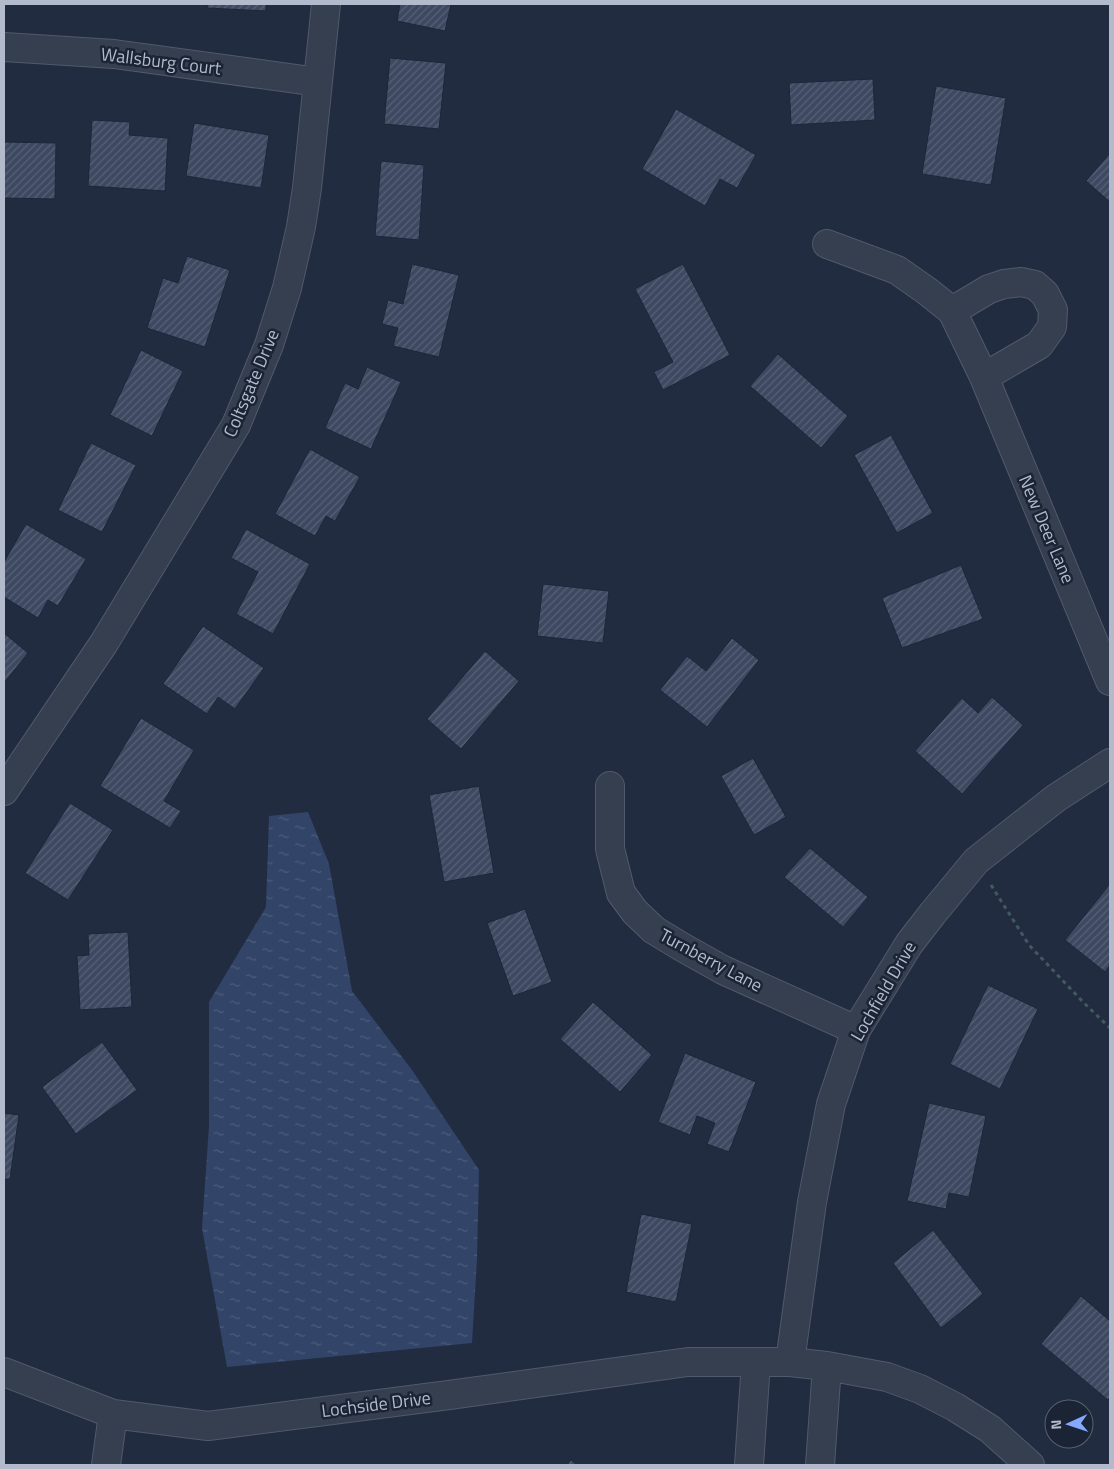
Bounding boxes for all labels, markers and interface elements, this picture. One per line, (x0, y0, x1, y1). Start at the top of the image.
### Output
street label: Wallsburg Court (99, 40, 223, 82)
street label: Coltsgate Drive (216, 325, 286, 441)
street label: New Deer Lane (1012, 471, 1082, 587)
street label: Turnberry Lane (655, 921, 767, 999)
street label: Lochfield Drive (843, 936, 923, 1046)
street label: Lochside Drive (320, 1384, 432, 1424)
north arrow (1044, 1399, 1094, 1449)
text: N (1045, 1419, 1066, 1430)

